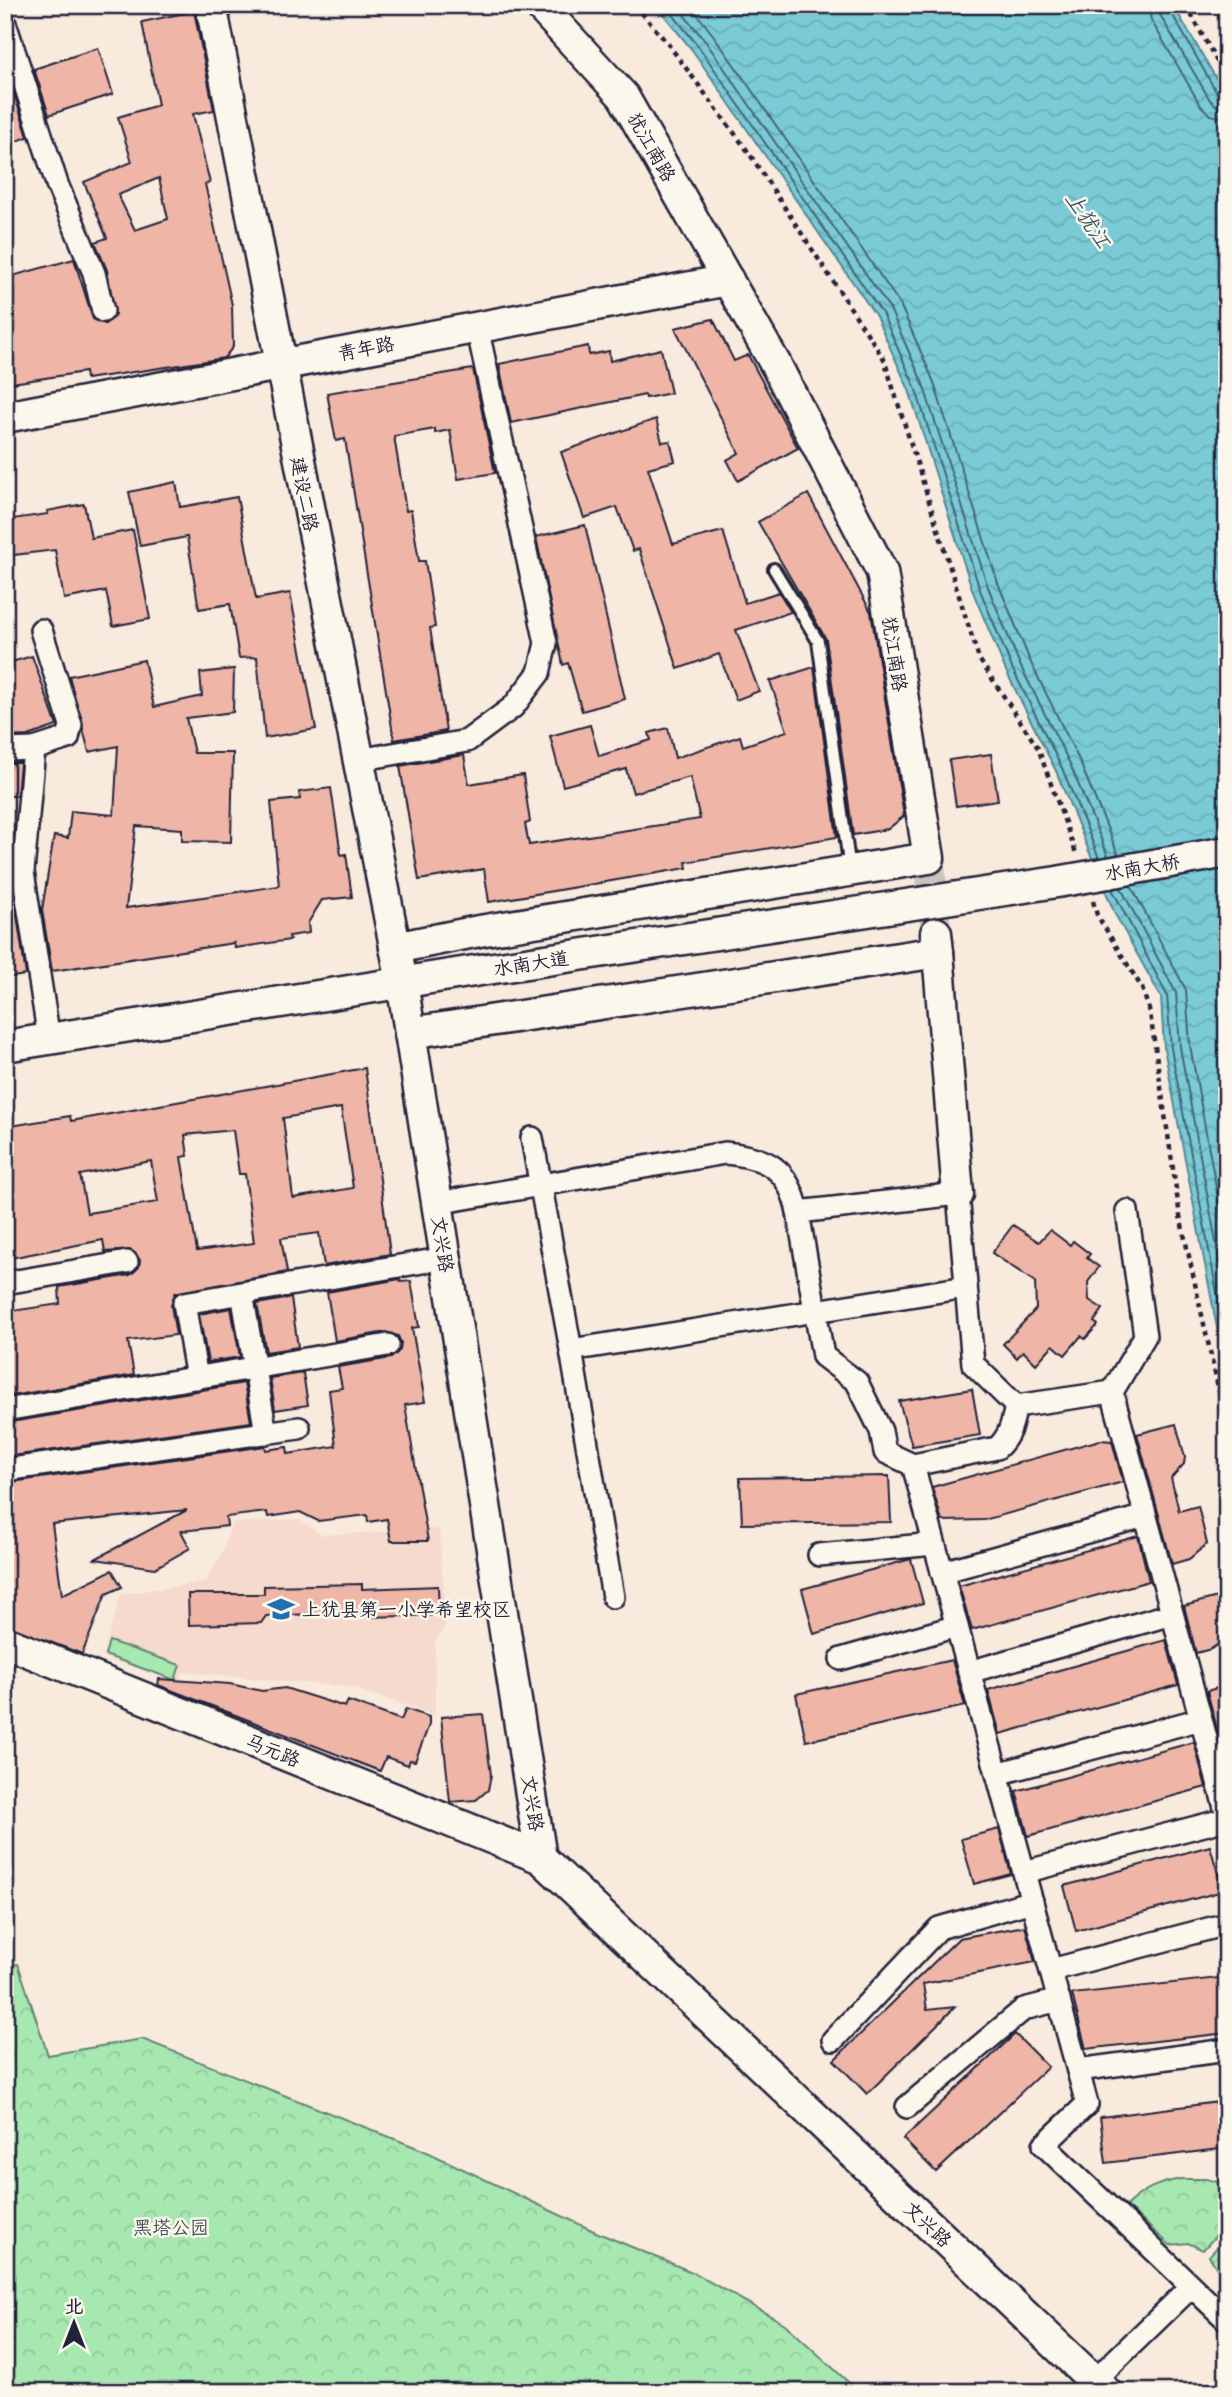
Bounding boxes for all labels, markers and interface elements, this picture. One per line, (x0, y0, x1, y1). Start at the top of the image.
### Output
street label: 犹江南路 (622, 109, 680, 186)
water label: 上犹江 (1060, 187, 1116, 254)
street label: 青年路 (336, 333, 396, 366)
street label: 建设二路 (285, 455, 322, 534)
street label: 犹江南路 (876, 615, 911, 694)
street label: 水南大桥 (1103, 851, 1182, 886)
street label: 水南大道 (492, 947, 571, 982)
street label: 文兴路 (426, 1214, 457, 1274)
school or university icon: 上犹县第一小学希望校区 (266, 1594, 296, 1624)
place label: 上犹县第一小学希望校区 (302, 1599, 511, 1622)
street label: 马元路 (242, 1730, 303, 1773)
street label: 文兴路 (516, 1773, 547, 1833)
street label: 文兴路 (898, 2197, 956, 2253)
park label: 黑塔公园 (133, 2217, 209, 2240)
north arrow (38, 2288, 108, 2358)
text: 北 (64, 2296, 84, 2319)

